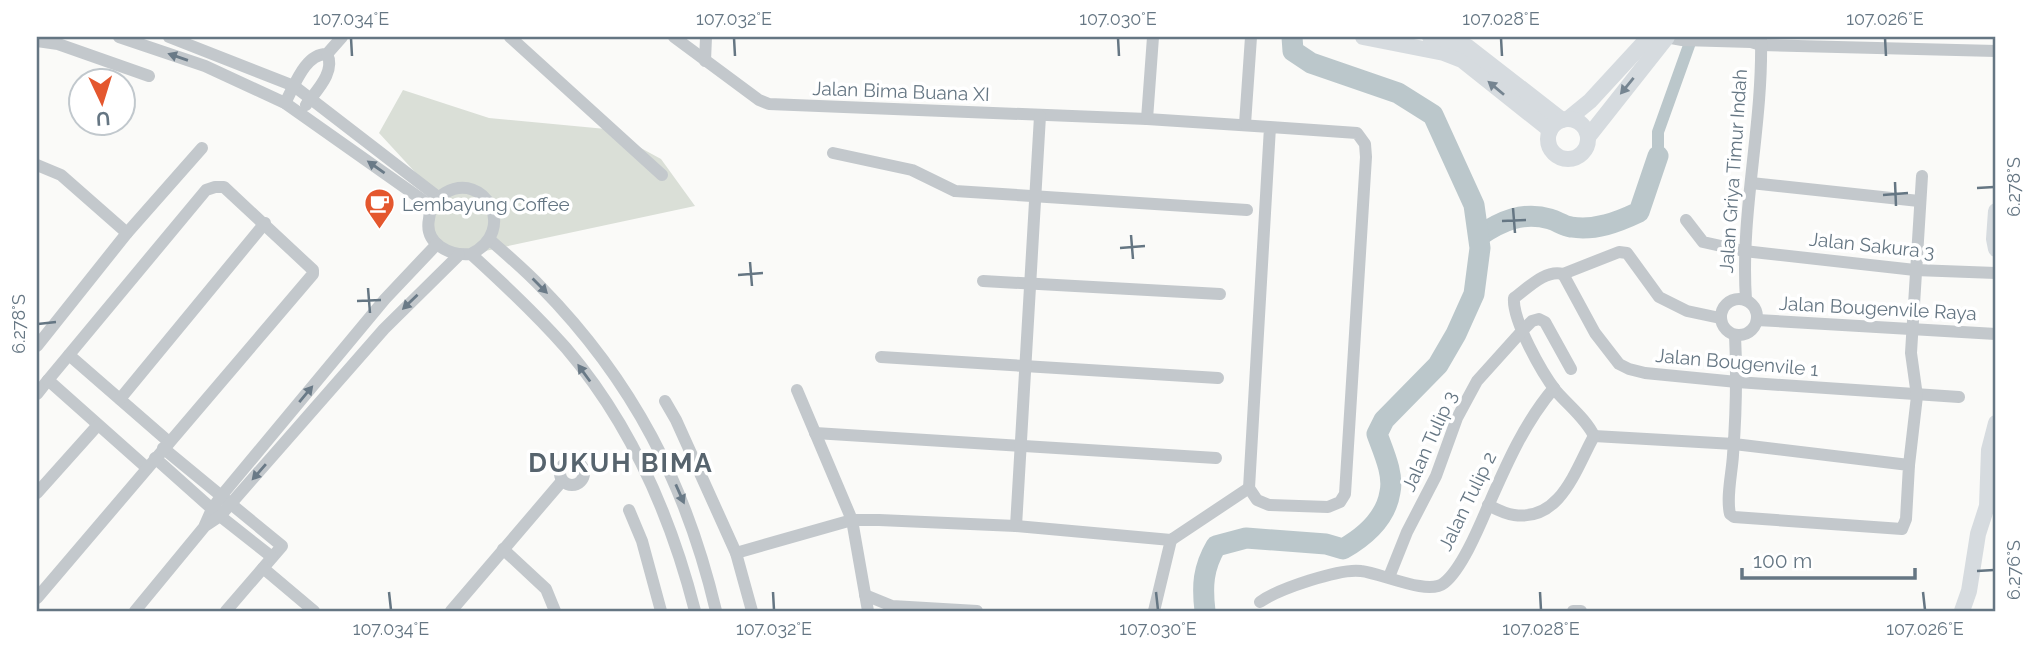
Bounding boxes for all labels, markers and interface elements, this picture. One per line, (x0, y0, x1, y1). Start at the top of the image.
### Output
text: 107.034°E (313, 8, 389, 29)
text: 107.032°E (696, 8, 772, 29)
text: 107.030°E (1079, 8, 1157, 29)
text: 107.028°E (1462, 8, 1540, 29)
text: 107.026°E (1846, 8, 1924, 29)
one-way arrow (167, 51, 188, 62)
north arrow (66, 66, 136, 136)
street label: Jalan Griya Timur Indah (1715, 68, 1751, 274)
street label: Jalan Bima Buana XI (812, 77, 990, 105)
one-way arrow (1620, 78, 1635, 95)
one-way arrow (1488, 81, 1505, 96)
text: U (95, 107, 111, 130)
text: 6.278°S (2003, 157, 2024, 217)
one-way arrow (367, 160, 385, 174)
cafe icon: Lembayung Coffee (362, 187, 396, 231)
place label: Lembayung Coffee (402, 193, 570, 215)
street label: Jalan Sakura 3 (1808, 227, 1936, 263)
one-way arrow (532, 278, 548, 294)
street label: Jalan Bougenvile Raya (1779, 292, 1977, 324)
text: 6.278°S (8, 294, 29, 354)
one-way arrow (402, 294, 419, 310)
street label: Jalan Bougenvile 1 (1655, 344, 1819, 380)
one-way arrow (577, 364, 591, 382)
one-way arrow (298, 386, 313, 403)
street label: Jalan Tulip 3 (1397, 387, 1461, 495)
district label: DUKUH BIMA (528, 448, 714, 478)
street label: Jalan Tulip 2 (1434, 448, 1500, 554)
one-way arrow (251, 463, 267, 481)
one-way arrow (674, 484, 686, 504)
scale bar (1742, 536, 1916, 580)
text: 6.276°S (2003, 540, 2024, 600)
text: 100 m (1753, 548, 1812, 573)
text: 107.034°E (353, 618, 429, 639)
text: 107.032°E (736, 618, 812, 639)
text: 107.030°E (1119, 618, 1197, 639)
text: 107.028°E (1502, 618, 1580, 639)
text: 107.026°E (1886, 618, 1964, 639)

